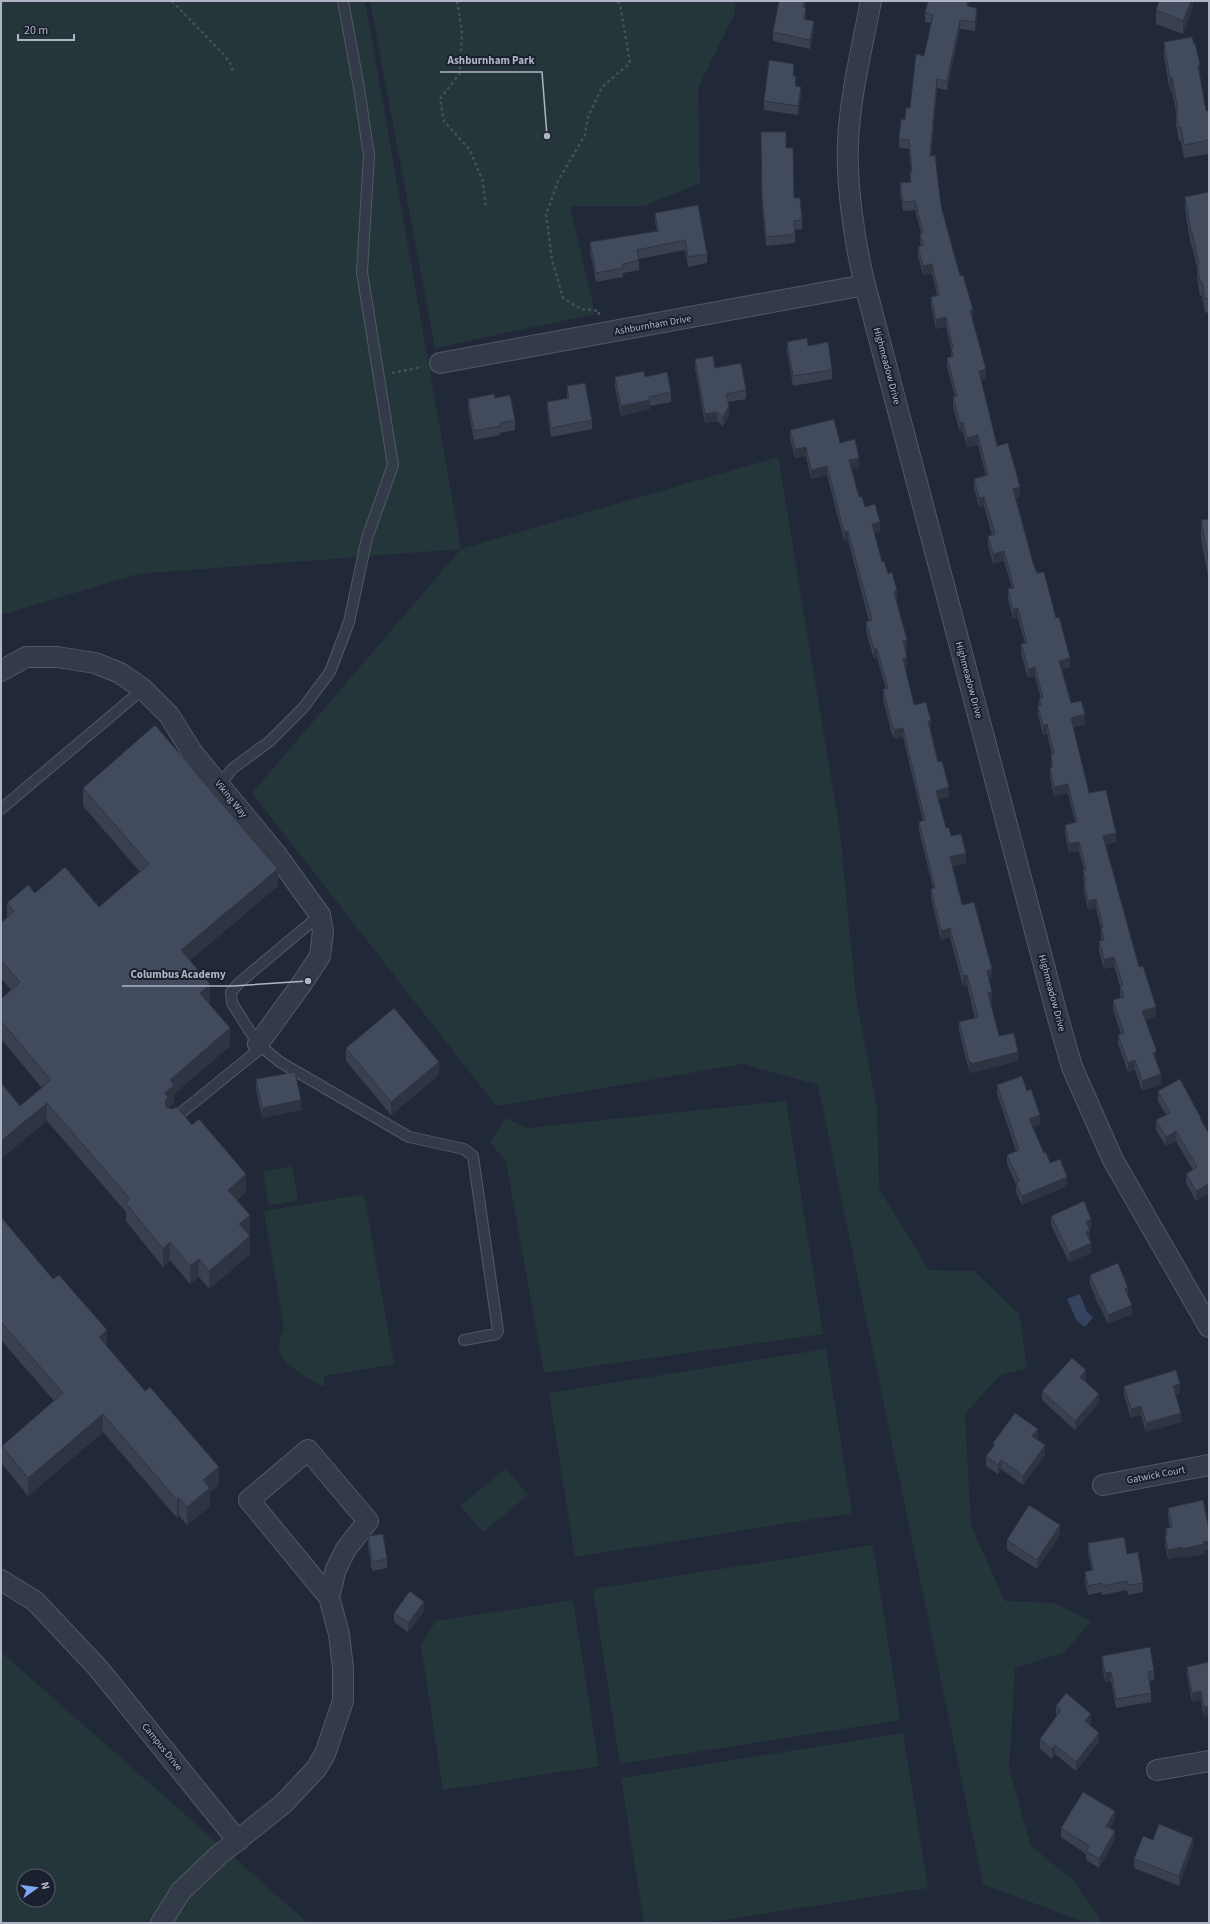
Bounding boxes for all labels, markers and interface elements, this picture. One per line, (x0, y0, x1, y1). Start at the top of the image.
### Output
scale bar (18, 16, 74, 42)
text: 20 m (24, 22, 48, 39)
callout: Ashburnham Park (440, 49, 542, 72)
text: Ashburnham Park (447, 53, 534, 68)
street label: Ashburnham Drive (614, 311, 692, 339)
street label: Highmeadow Drive (870, 326, 904, 406)
street label: Highmeadow Drive (952, 640, 986, 720)
street label: Viking Way (211, 777, 251, 821)
street label: Highmeadow Drive (1035, 953, 1069, 1033)
callout: Columbus Academy (122, 963, 233, 986)
text: Columbus Academy (130, 967, 226, 982)
street label: Gatwick Court (1126, 1462, 1187, 1488)
street label: Campus Drive (138, 1720, 186, 1774)
north arrow (16, 1868, 56, 1908)
text: N (37, 1880, 53, 1891)

